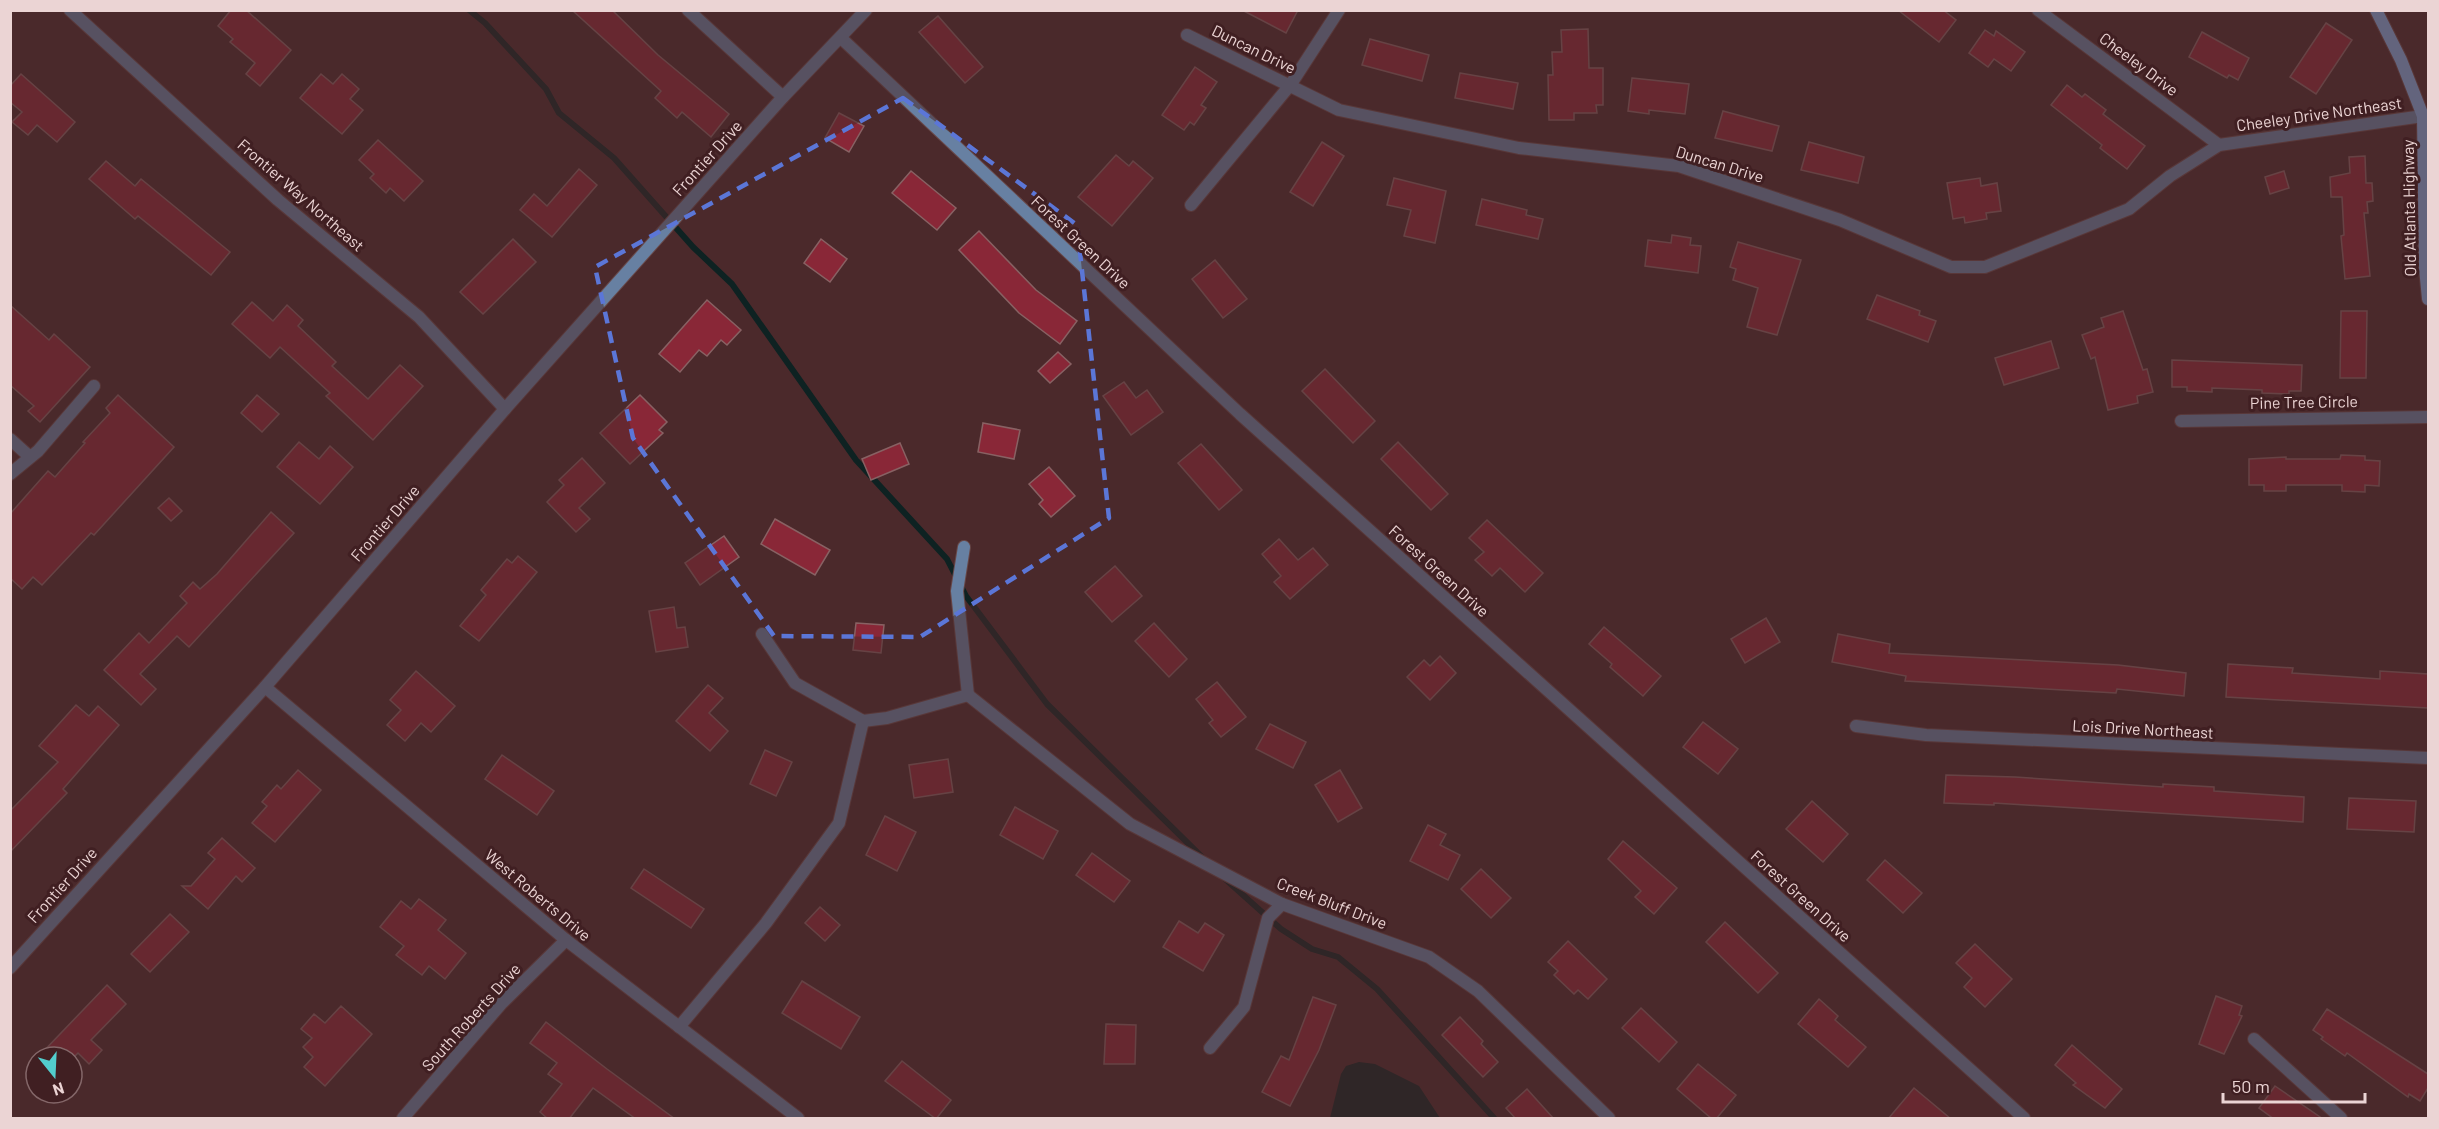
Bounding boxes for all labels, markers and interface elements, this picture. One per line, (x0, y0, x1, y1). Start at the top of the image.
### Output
street label: Duncan Drive (1209, 20, 1299, 77)
street label: Cheeley Drive (2096, 28, 2182, 99)
street label: Cheeley Drive Northeast (2235, 92, 2403, 135)
street label: Frontier Drive (668, 116, 746, 199)
street label: Frontier Way Northeast (234, 134, 368, 255)
street label: Old Atlanta Highway (2398, 139, 2419, 277)
street label: Duncan Drive (1674, 141, 1766, 186)
street label: Forest Green Drive (1028, 191, 1135, 292)
street label: Pine Tree Circle (2250, 391, 2358, 412)
street label: Frontier Drive (346, 481, 423, 565)
street label: Forest Green Drive (1385, 521, 1493, 621)
street label: Lois Drive Northeast (2072, 715, 2214, 742)
street label: Frontier Drive (23, 843, 101, 926)
street label: West Roberts Drive (482, 845, 595, 944)
street label: Forest Green Drive (1747, 846, 1855, 946)
street label: Creek Bluff Drive (1275, 873, 1390, 932)
street label: South Roberts Drive (417, 959, 524, 1074)
north arrow (24, 1045, 84, 1105)
scale bar (2223, 1066, 2366, 1104)
text: 50 m (2232, 1075, 2270, 1097)
text: N (51, 1079, 67, 1100)

